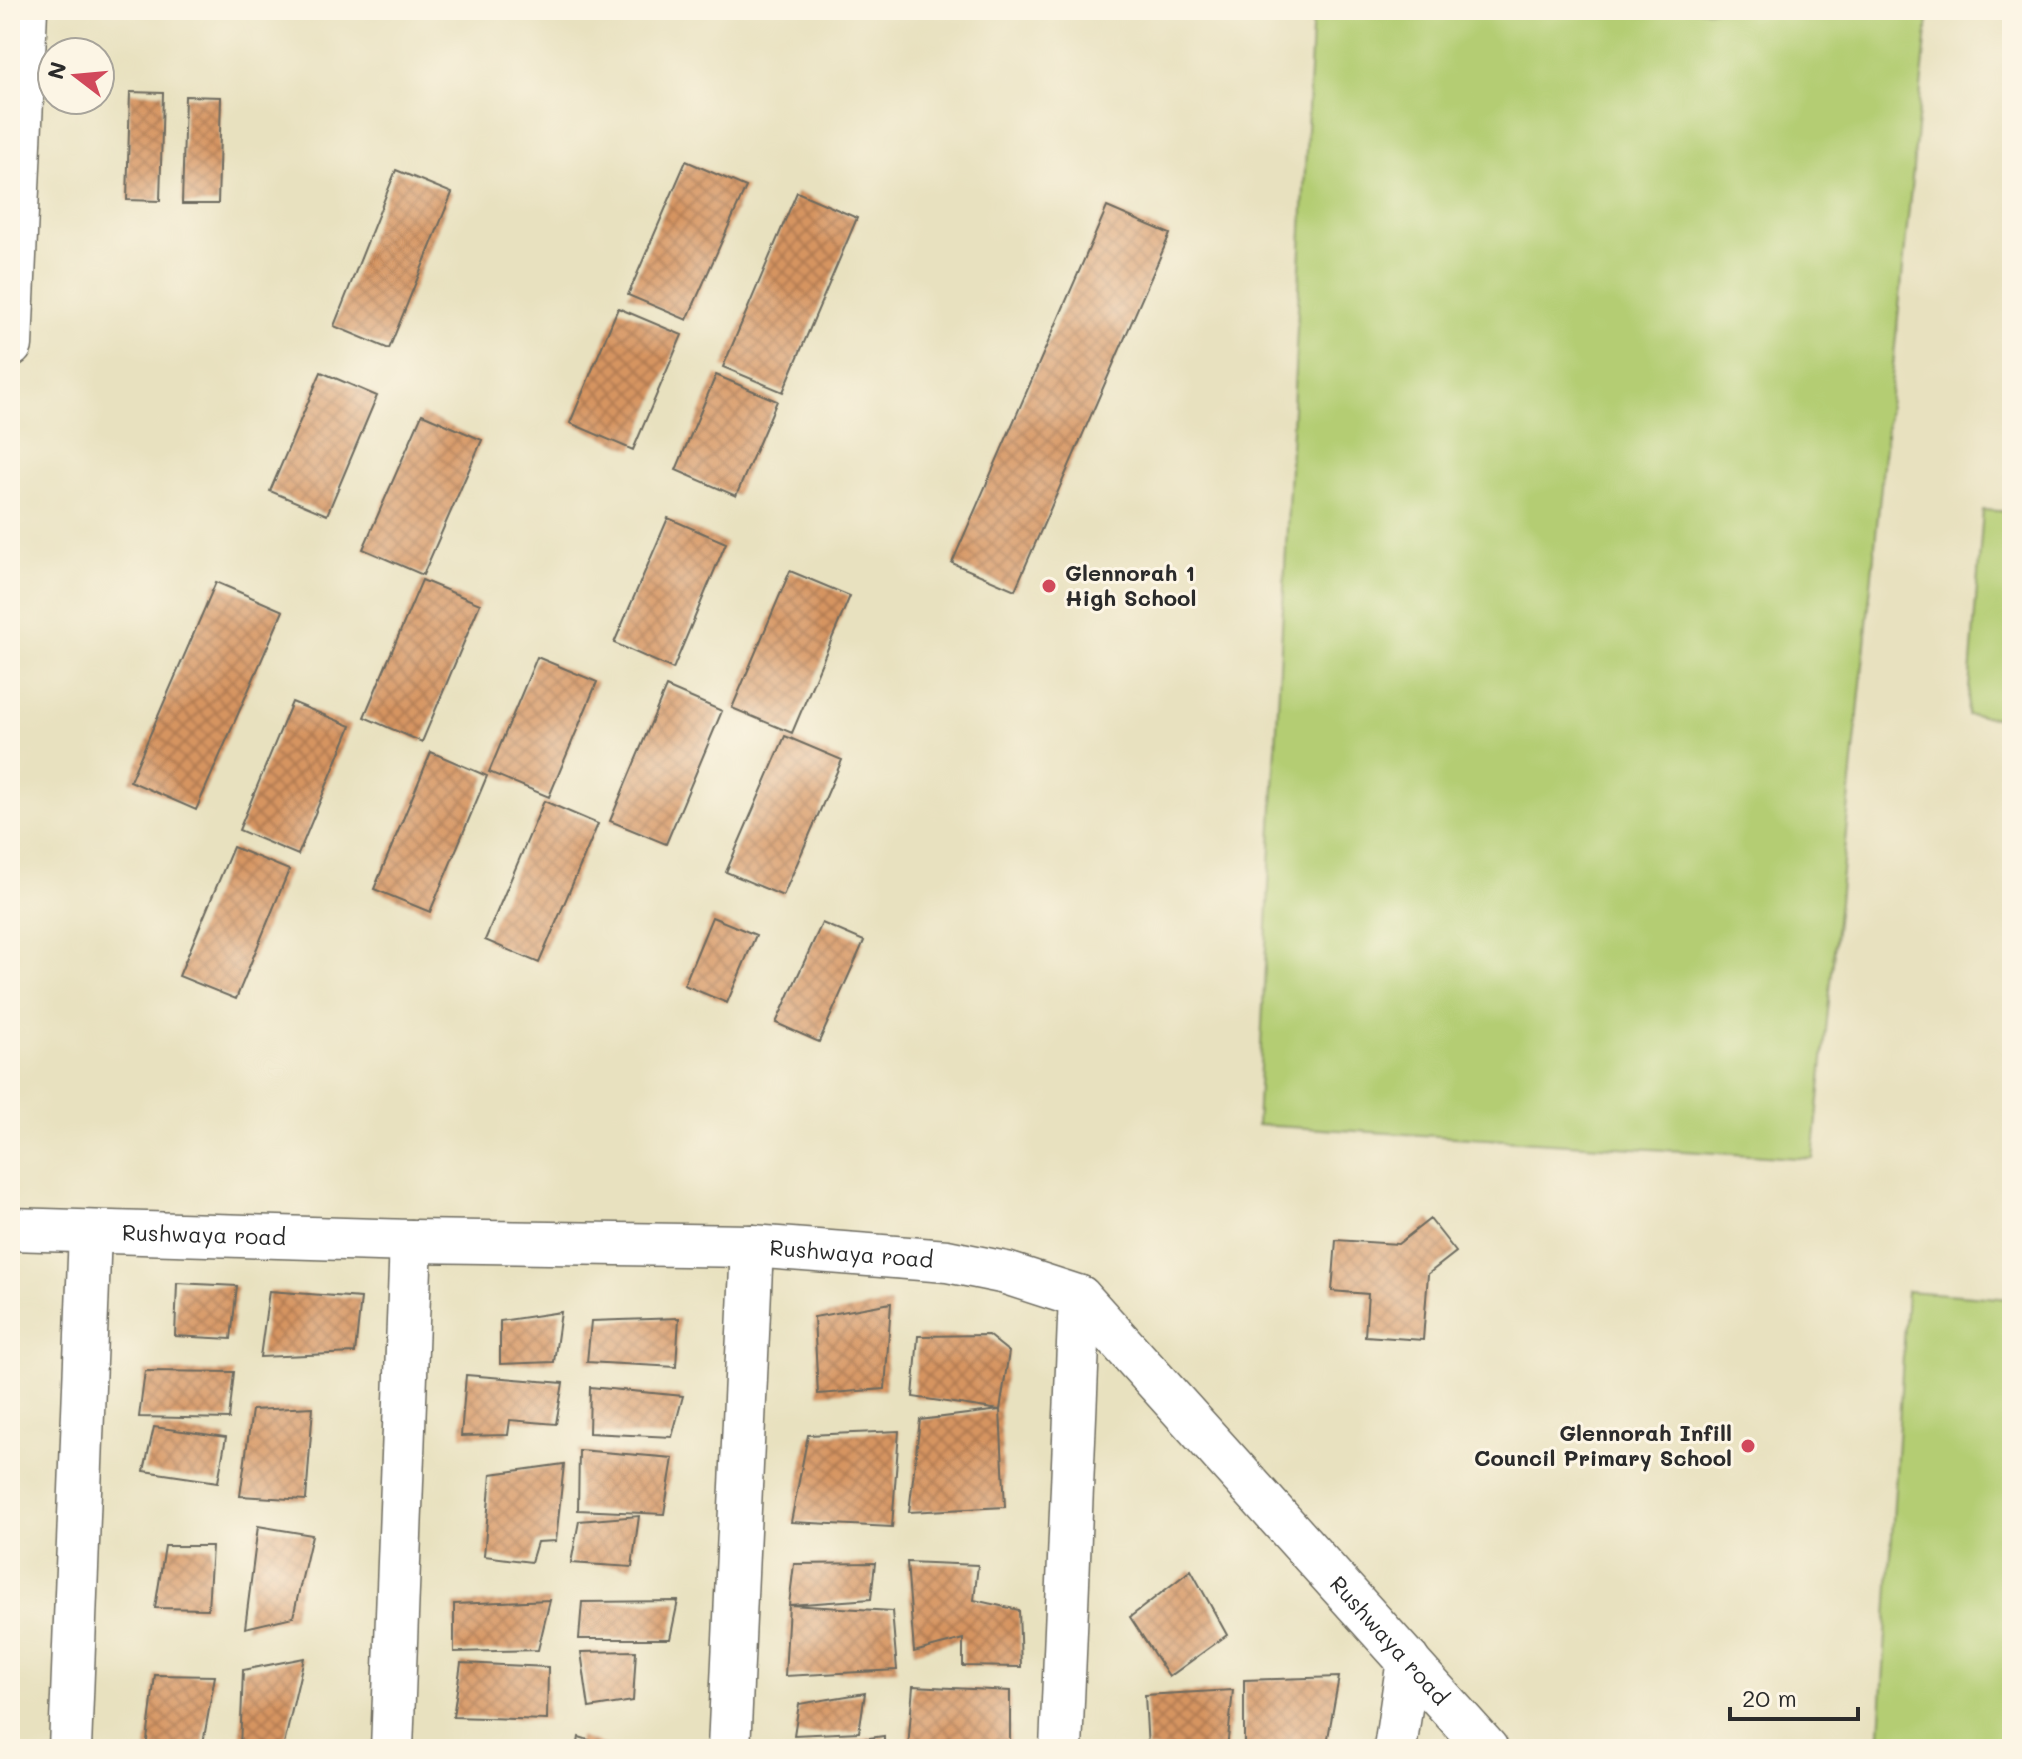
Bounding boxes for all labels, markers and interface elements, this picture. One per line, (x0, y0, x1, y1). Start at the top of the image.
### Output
north arrow (36, 36, 116, 116)
text: N (40, 58, 73, 82)
place label: Glennorah 1 High School (1065, 558, 1196, 612)
marker: Glennorah 1 High School (1040, 577, 1058, 595)
street label: Rushwaya road (121, 1217, 286, 1251)
street label: Rushwaya road (769, 1232, 934, 1274)
place label: Glennorah Infill Council Primary School (1474, 1418, 1732, 1472)
marker: Glennorah Infill Council Primary School (1739, 1437, 1757, 1455)
street label: Rushwaya road (1324, 1569, 1455, 1711)
scale bar (1730, 1671, 1858, 1721)
text: 20 m (1742, 1682, 1797, 1713)

